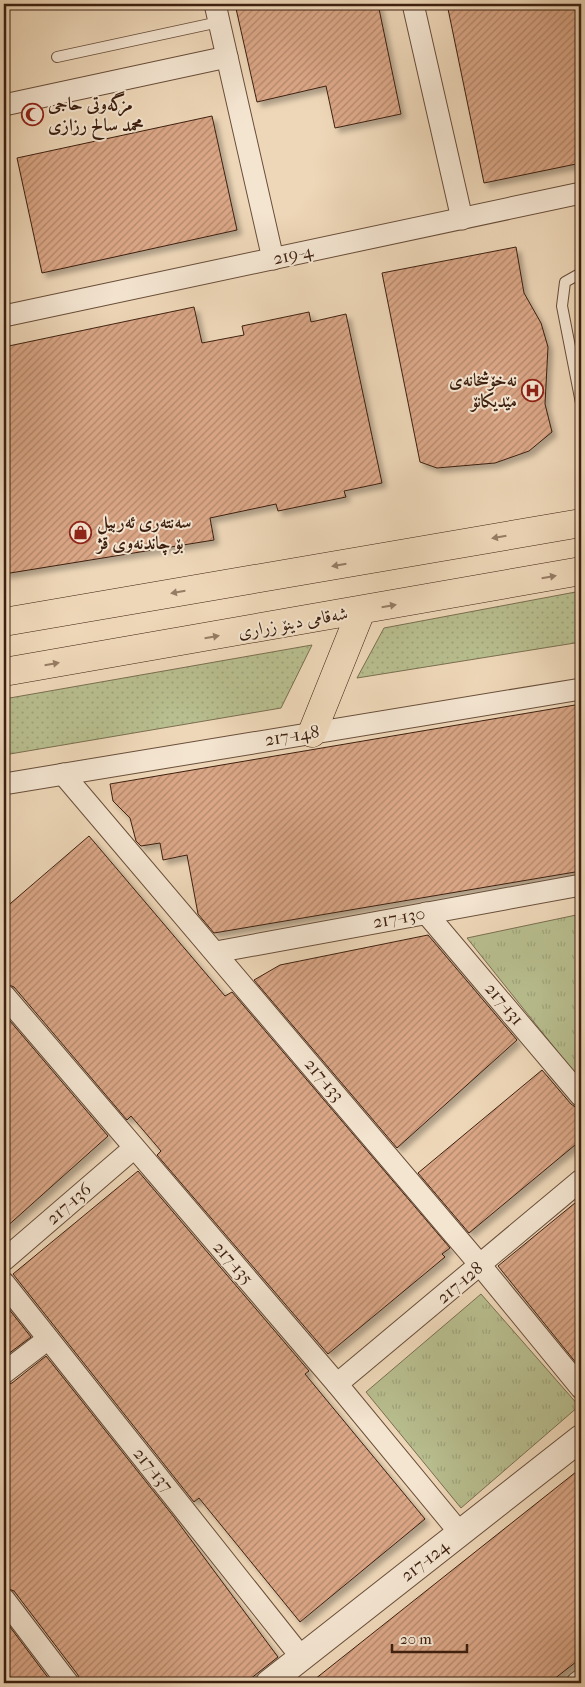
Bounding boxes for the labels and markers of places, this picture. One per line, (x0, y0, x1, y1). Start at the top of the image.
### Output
place label: مزگەوتی حاجی محمد سالح رزازی (47, 91, 143, 140)
mosque icon: مزگەوتی حاجی محمد سالح رزازی (20, 102, 44, 126)
place label: نەخۆشخانەی مێدیکانۆ (449, 370, 517, 412)
hospital icon: نەخۆشخانەی مێدیکانۆ (521, 378, 545, 402)
place label: سەنتەری ئەربیل بۆ چاندنەوی قژ (95, 512, 192, 556)
shop icon: سەنتەری ئەربیل بۆ چاندنەوی قژ (69, 520, 93, 544)

